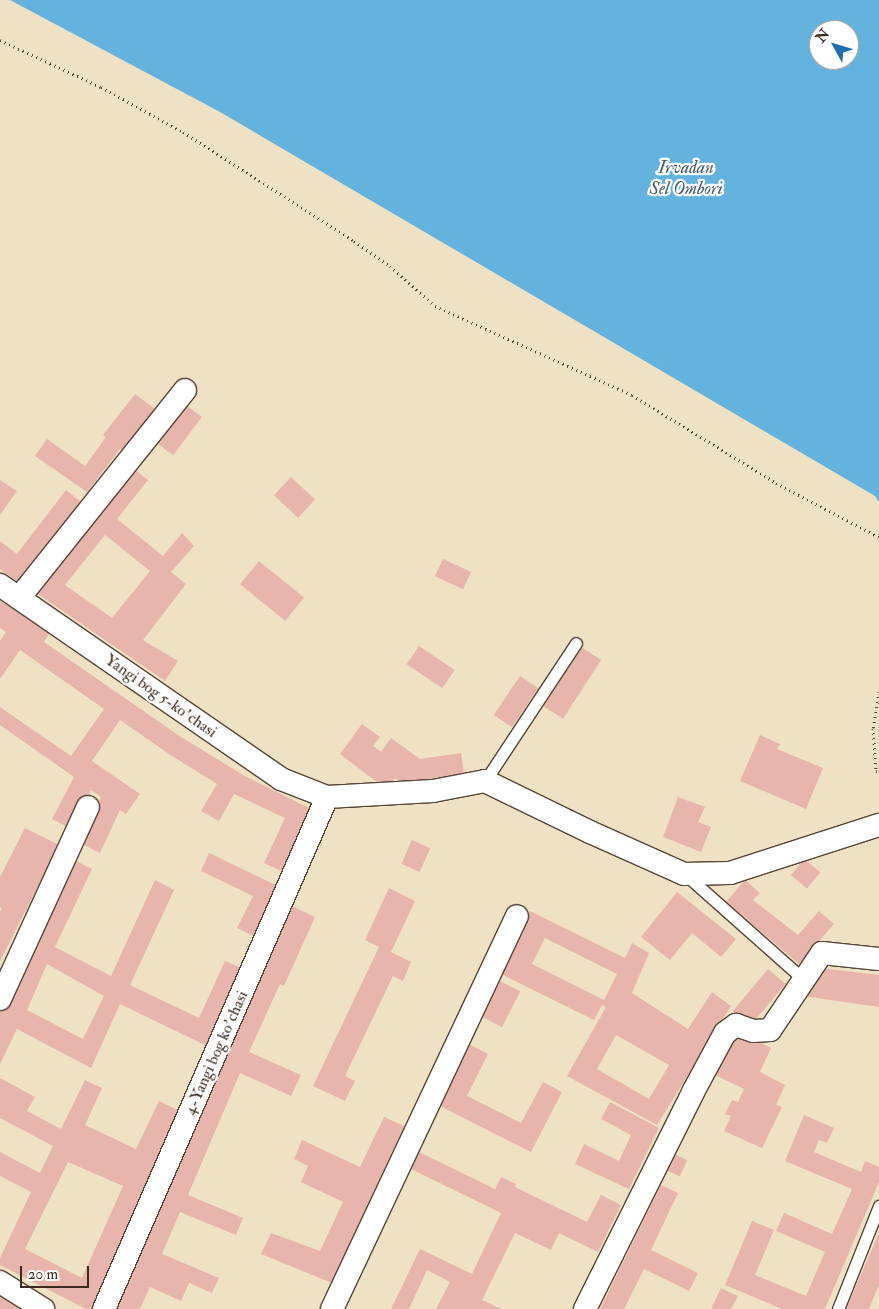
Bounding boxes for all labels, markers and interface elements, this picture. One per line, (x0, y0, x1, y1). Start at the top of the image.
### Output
north arrow (809, 20, 859, 70)
text: N (812, 26, 833, 46)
water label: Irvadan Sel Ombori (649, 158, 723, 200)
street label: Yangi bog 5-koʼchasi (101, 650, 221, 742)
street label: 4-Yangi bog koʼchasi (180, 988, 252, 1118)
scale bar (22, 1256, 91, 1288)
text: 20 m (28, 1265, 58, 1284)

